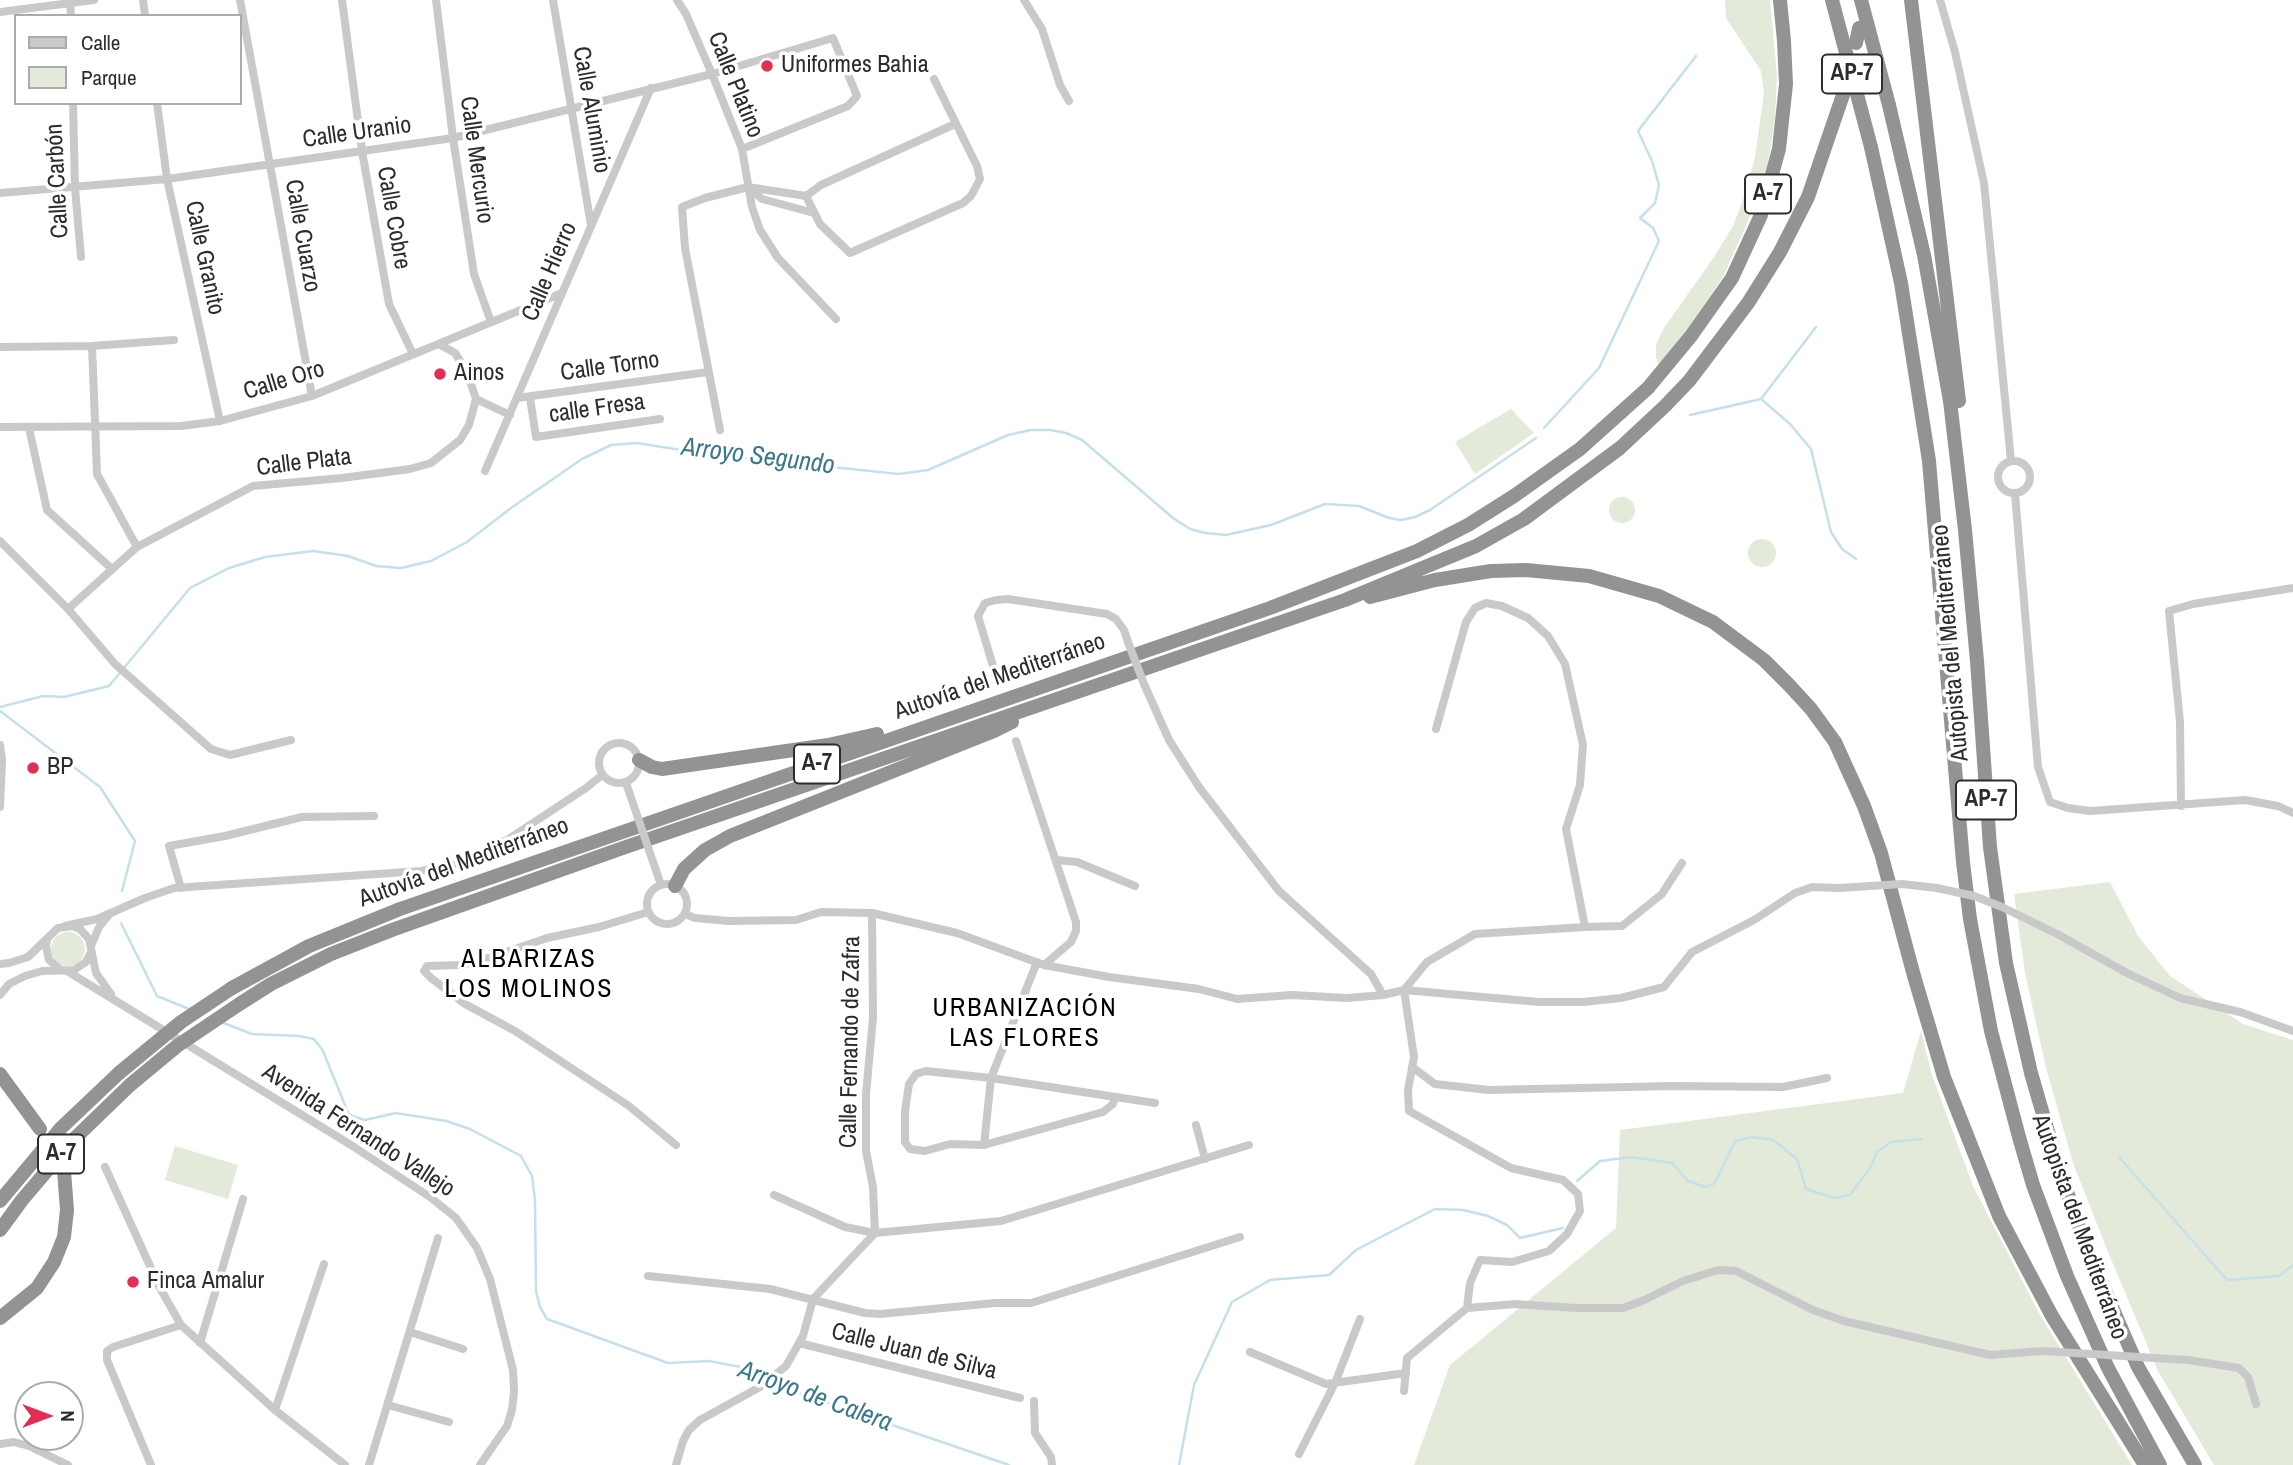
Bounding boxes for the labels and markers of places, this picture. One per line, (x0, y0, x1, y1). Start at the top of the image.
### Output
place label: Uniformes Bahia (781, 52, 929, 80)
marker: Uniformes Bahia (759, 58, 775, 74)
place label: Ainos (454, 360, 504, 388)
marker: Ainos (432, 366, 448, 382)
place label: BP (47, 754, 73, 782)
marker: BP (25, 760, 41, 776)
place label: Finca Amalur (147, 1268, 264, 1296)
marker: Finca Amalur (125, 1274, 141, 1290)

